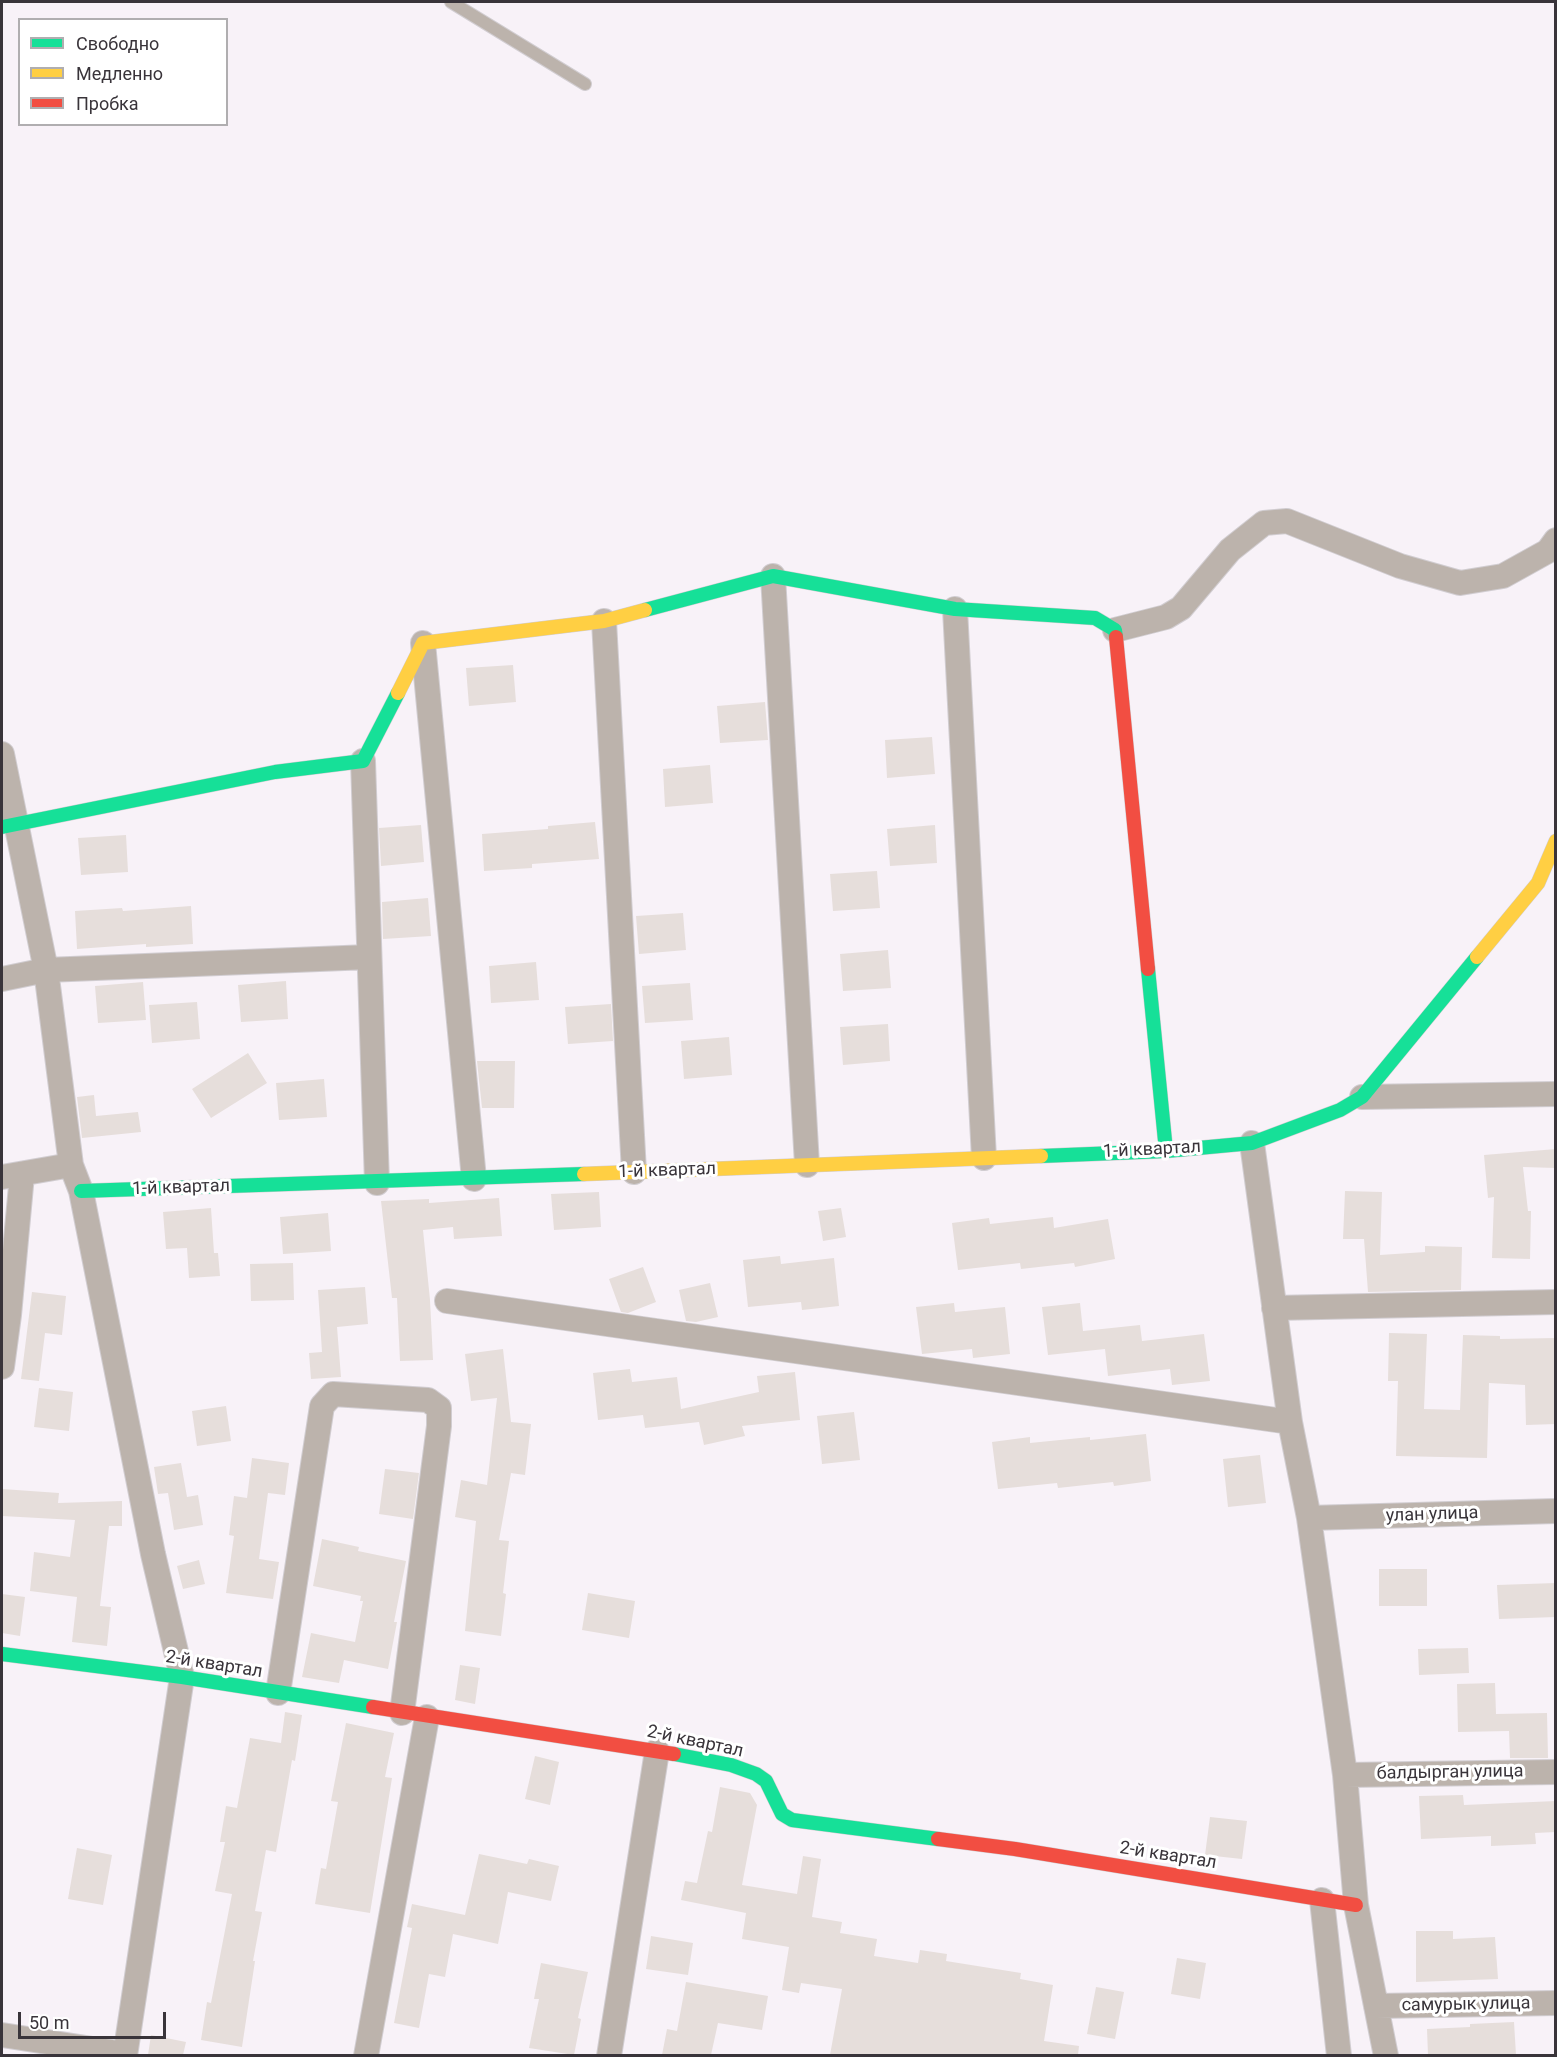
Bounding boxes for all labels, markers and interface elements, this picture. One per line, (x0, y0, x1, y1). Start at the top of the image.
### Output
legend (18, 18, 228, 126)
text: Свободно (76, 33, 159, 54)
text: Медленно (76, 63, 163, 84)
text: Пробка (76, 93, 139, 114)
street label: 1-й квартал (1103, 1137, 1201, 1163)
street label: 1-й квартал (618, 1158, 716, 1184)
street label: 1-й квартал (132, 1175, 230, 1201)
street label: улан улица (1385, 1503, 1479, 1527)
street label: 2-й квартал (164, 1647, 264, 1683)
street label: 2-й квартал (645, 1721, 745, 1763)
street label: балдырган улица (1376, 1761, 1524, 1785)
street label: 2-й квартал (1118, 1838, 1218, 1874)
street label: самурык улица (1401, 1993, 1531, 2017)
scale bar (21, 2000, 170, 2038)
text: 50 m (29, 2012, 69, 2033)

